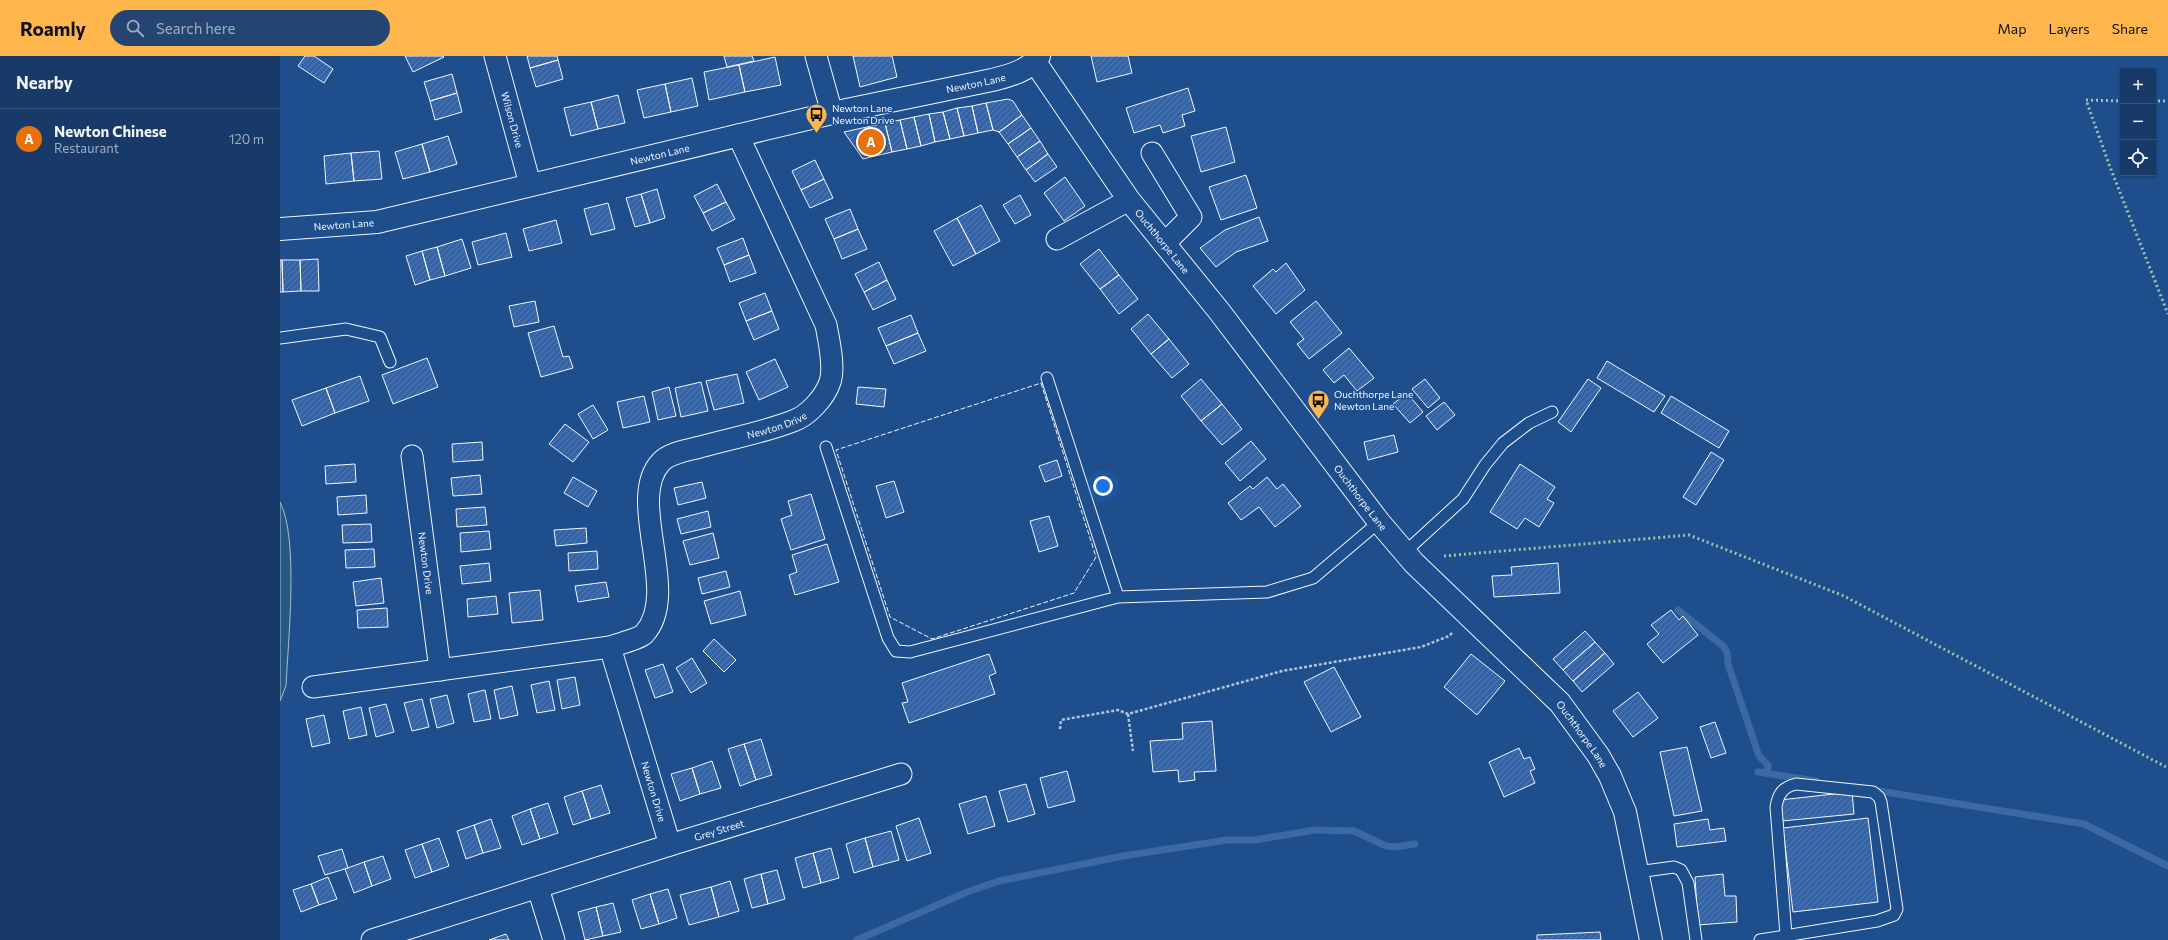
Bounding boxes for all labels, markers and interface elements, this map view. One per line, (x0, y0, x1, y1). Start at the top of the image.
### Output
search box (110, 10, 390, 46)
text: Roamly (20, 17, 86, 40)
icon: search (124, 17, 146, 39)
text: Search here (156, 19, 235, 37)
text: Map (1998, 20, 2026, 37)
text: Layers (2048, 20, 2090, 37)
text: Share (2112, 20, 2148, 37)
map controls (2120, 68, 2156, 176)
button: + (2120, 68, 2156, 104)
street label: Newton Lane (945, 71, 1007, 95)
text: Nearby (16, 72, 73, 93)
street label: Wilson Drive (499, 90, 526, 149)
bus stop icon: Newton Lane Newton Drive (804, 101, 830, 134)
place label: Newton Lane Newton Drive (832, 102, 895, 126)
button: − (2120, 104, 2156, 140)
text: Newton Chinese (54, 122, 167, 140)
pin: A (858, 127, 884, 157)
text: A (24, 131, 34, 147)
text: 120 m (229, 131, 264, 147)
text: Restaurant (54, 140, 119, 156)
button: locate (2120, 140, 2156, 176)
street label: Newton Lane (629, 141, 691, 167)
street label: Ouchthorpe Lane (1133, 207, 1192, 276)
street label: Newton Lane (313, 216, 374, 233)
bus stop icon: Ouchthorpe Lane Newton Lane (1305, 387, 1331, 420)
place label: Ouchthorpe Lane Newton Lane (1334, 388, 1413, 412)
street label: Newton Drive (746, 409, 809, 441)
street label: Ouchthorpe Lane (1332, 462, 1389, 533)
your location (1093, 476, 1113, 496)
street label: Newton Drive (416, 531, 436, 595)
street label: Ouchthorpe Lane (1554, 698, 1610, 770)
street label: Newton Drive (639, 760, 669, 823)
street label: Grey Street (692, 817, 745, 843)

